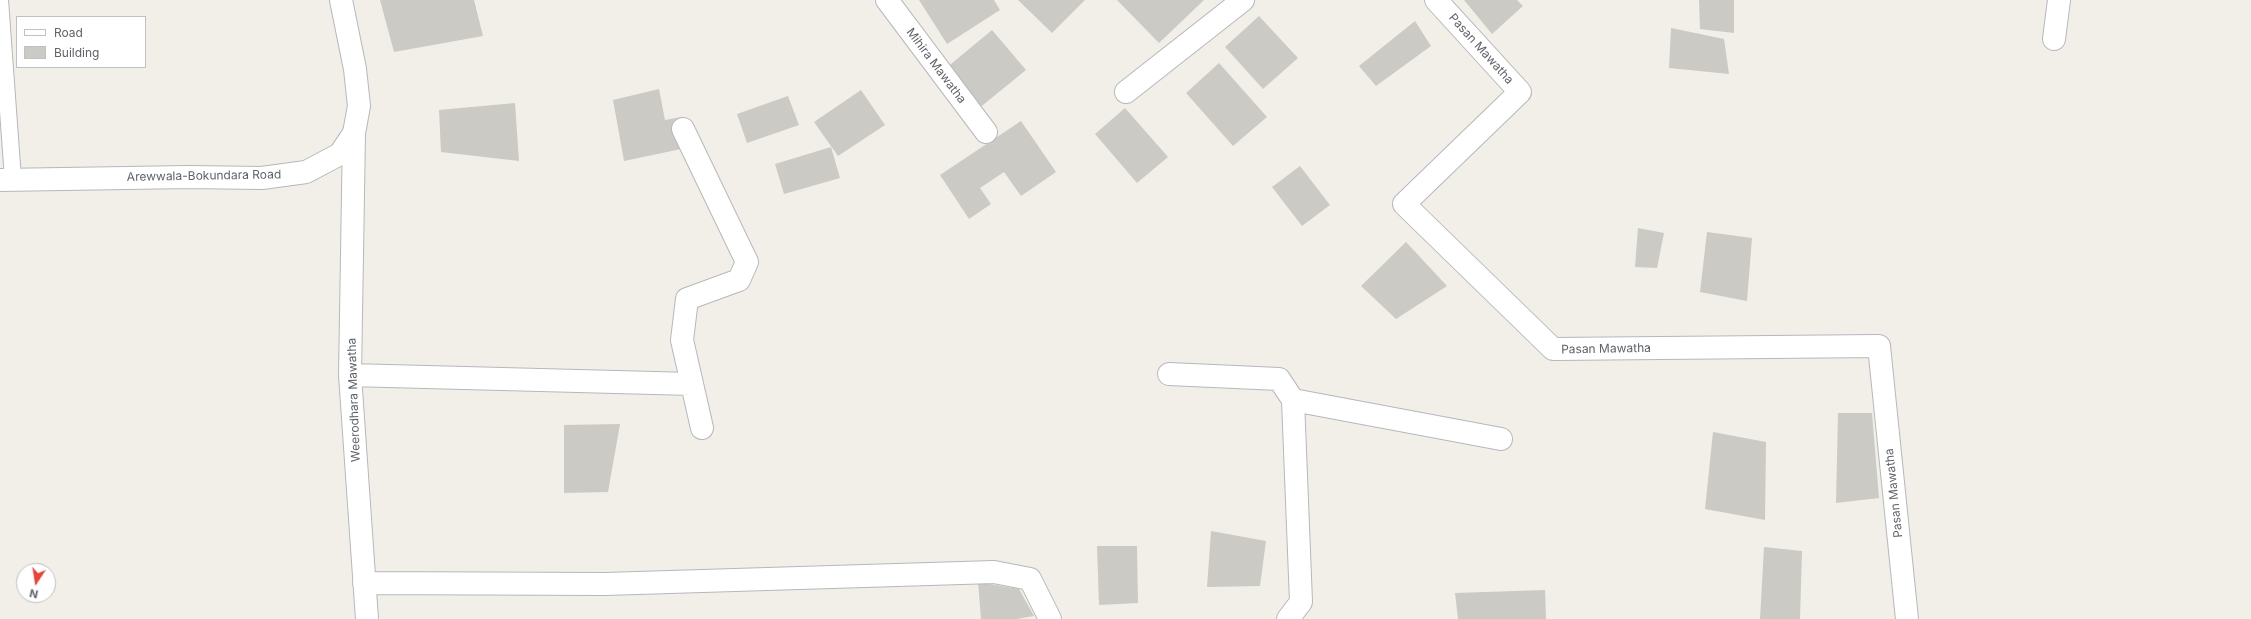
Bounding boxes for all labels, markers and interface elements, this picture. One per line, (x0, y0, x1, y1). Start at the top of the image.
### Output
street label: Pasan Mawatha (1446, 11, 1516, 87)
legend (16, 16, 146, 68)
text: Road (54, 25, 83, 40)
street label: Mihira Mawatha (903, 26, 969, 106)
text: Building (54, 45, 99, 60)
street label: Arewwala-Bokundara Road (127, 167, 281, 185)
street label: Weerodhara Mawatha (345, 338, 363, 462)
street label: Pasan Mawatha (1561, 341, 1651, 357)
street label: Pasan Mawatha (1882, 448, 1906, 538)
north arrow (16, 563, 56, 603)
text: N (28, 586, 39, 601)

